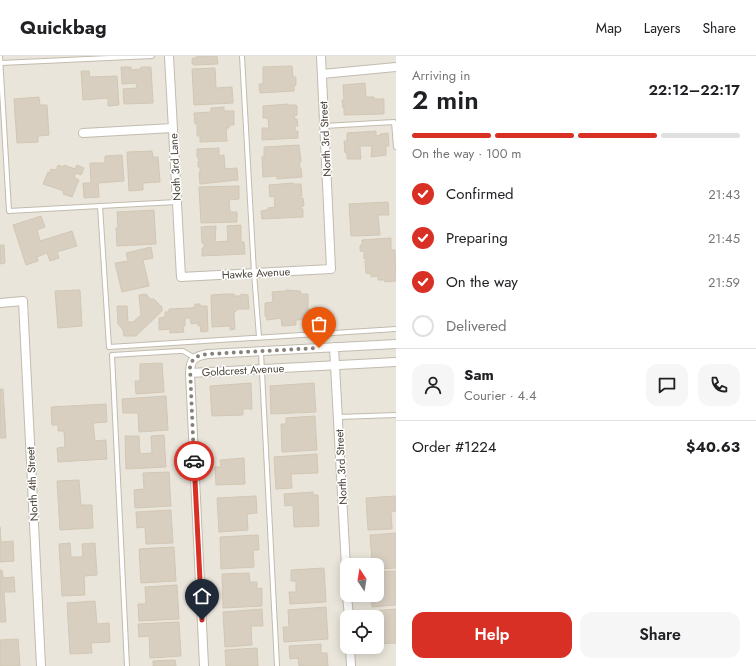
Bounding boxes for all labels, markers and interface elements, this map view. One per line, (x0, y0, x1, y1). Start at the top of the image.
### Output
text: Quickbag (20, 14, 106, 41)
text: Map (596, 18, 622, 38)
text: Layers (644, 18, 680, 38)
text: Share (702, 18, 736, 38)
text: Arriving in (412, 66, 470, 85)
text: 22:12–22:17 (648, 79, 740, 101)
text: 2 min (412, 81, 479, 119)
street label: North 3rd Street (315, 100, 335, 177)
street label: Noth 3rd Lane (165, 133, 185, 201)
text: On the way · 100 m (412, 144, 521, 163)
icon: check (412, 183, 434, 205)
text: Confirmed (446, 183, 514, 205)
text: 21:43 (708, 185, 740, 204)
icon: check (412, 227, 434, 249)
text: Preparing (446, 227, 508, 249)
text: 21:45 (708, 229, 740, 248)
street label: Hawke Avenue (221, 263, 291, 283)
icon: check (412, 271, 434, 293)
text: On the way (446, 271, 518, 293)
text: 21:59 (708, 273, 740, 292)
pin (302, 307, 336, 348)
icon: bag (308, 313, 330, 335)
text: Delivered (446, 315, 507, 337)
street label: Goldcrest Avenue (201, 360, 285, 380)
button: person (412, 364, 454, 406)
text: Sam (464, 364, 494, 386)
button: chat (646, 364, 688, 406)
button: phone (698, 364, 740, 406)
text: Courier · 4.4 (464, 386, 537, 405)
street label: North 3rd Street (331, 428, 351, 505)
text: Order #1224 (412, 436, 497, 458)
text: $40.63 (686, 436, 740, 458)
courier (174, 441, 214, 481)
street label: North 4th Street (22, 446, 42, 522)
icon: car (183, 450, 205, 472)
north arrow (340, 558, 384, 602)
map controls (340, 558, 384, 654)
pin (185, 579, 219, 620)
icon: home (191, 585, 213, 607)
button: locate (340, 610, 384, 654)
button: Help (412, 612, 572, 658)
button: Share (580, 612, 740, 658)

